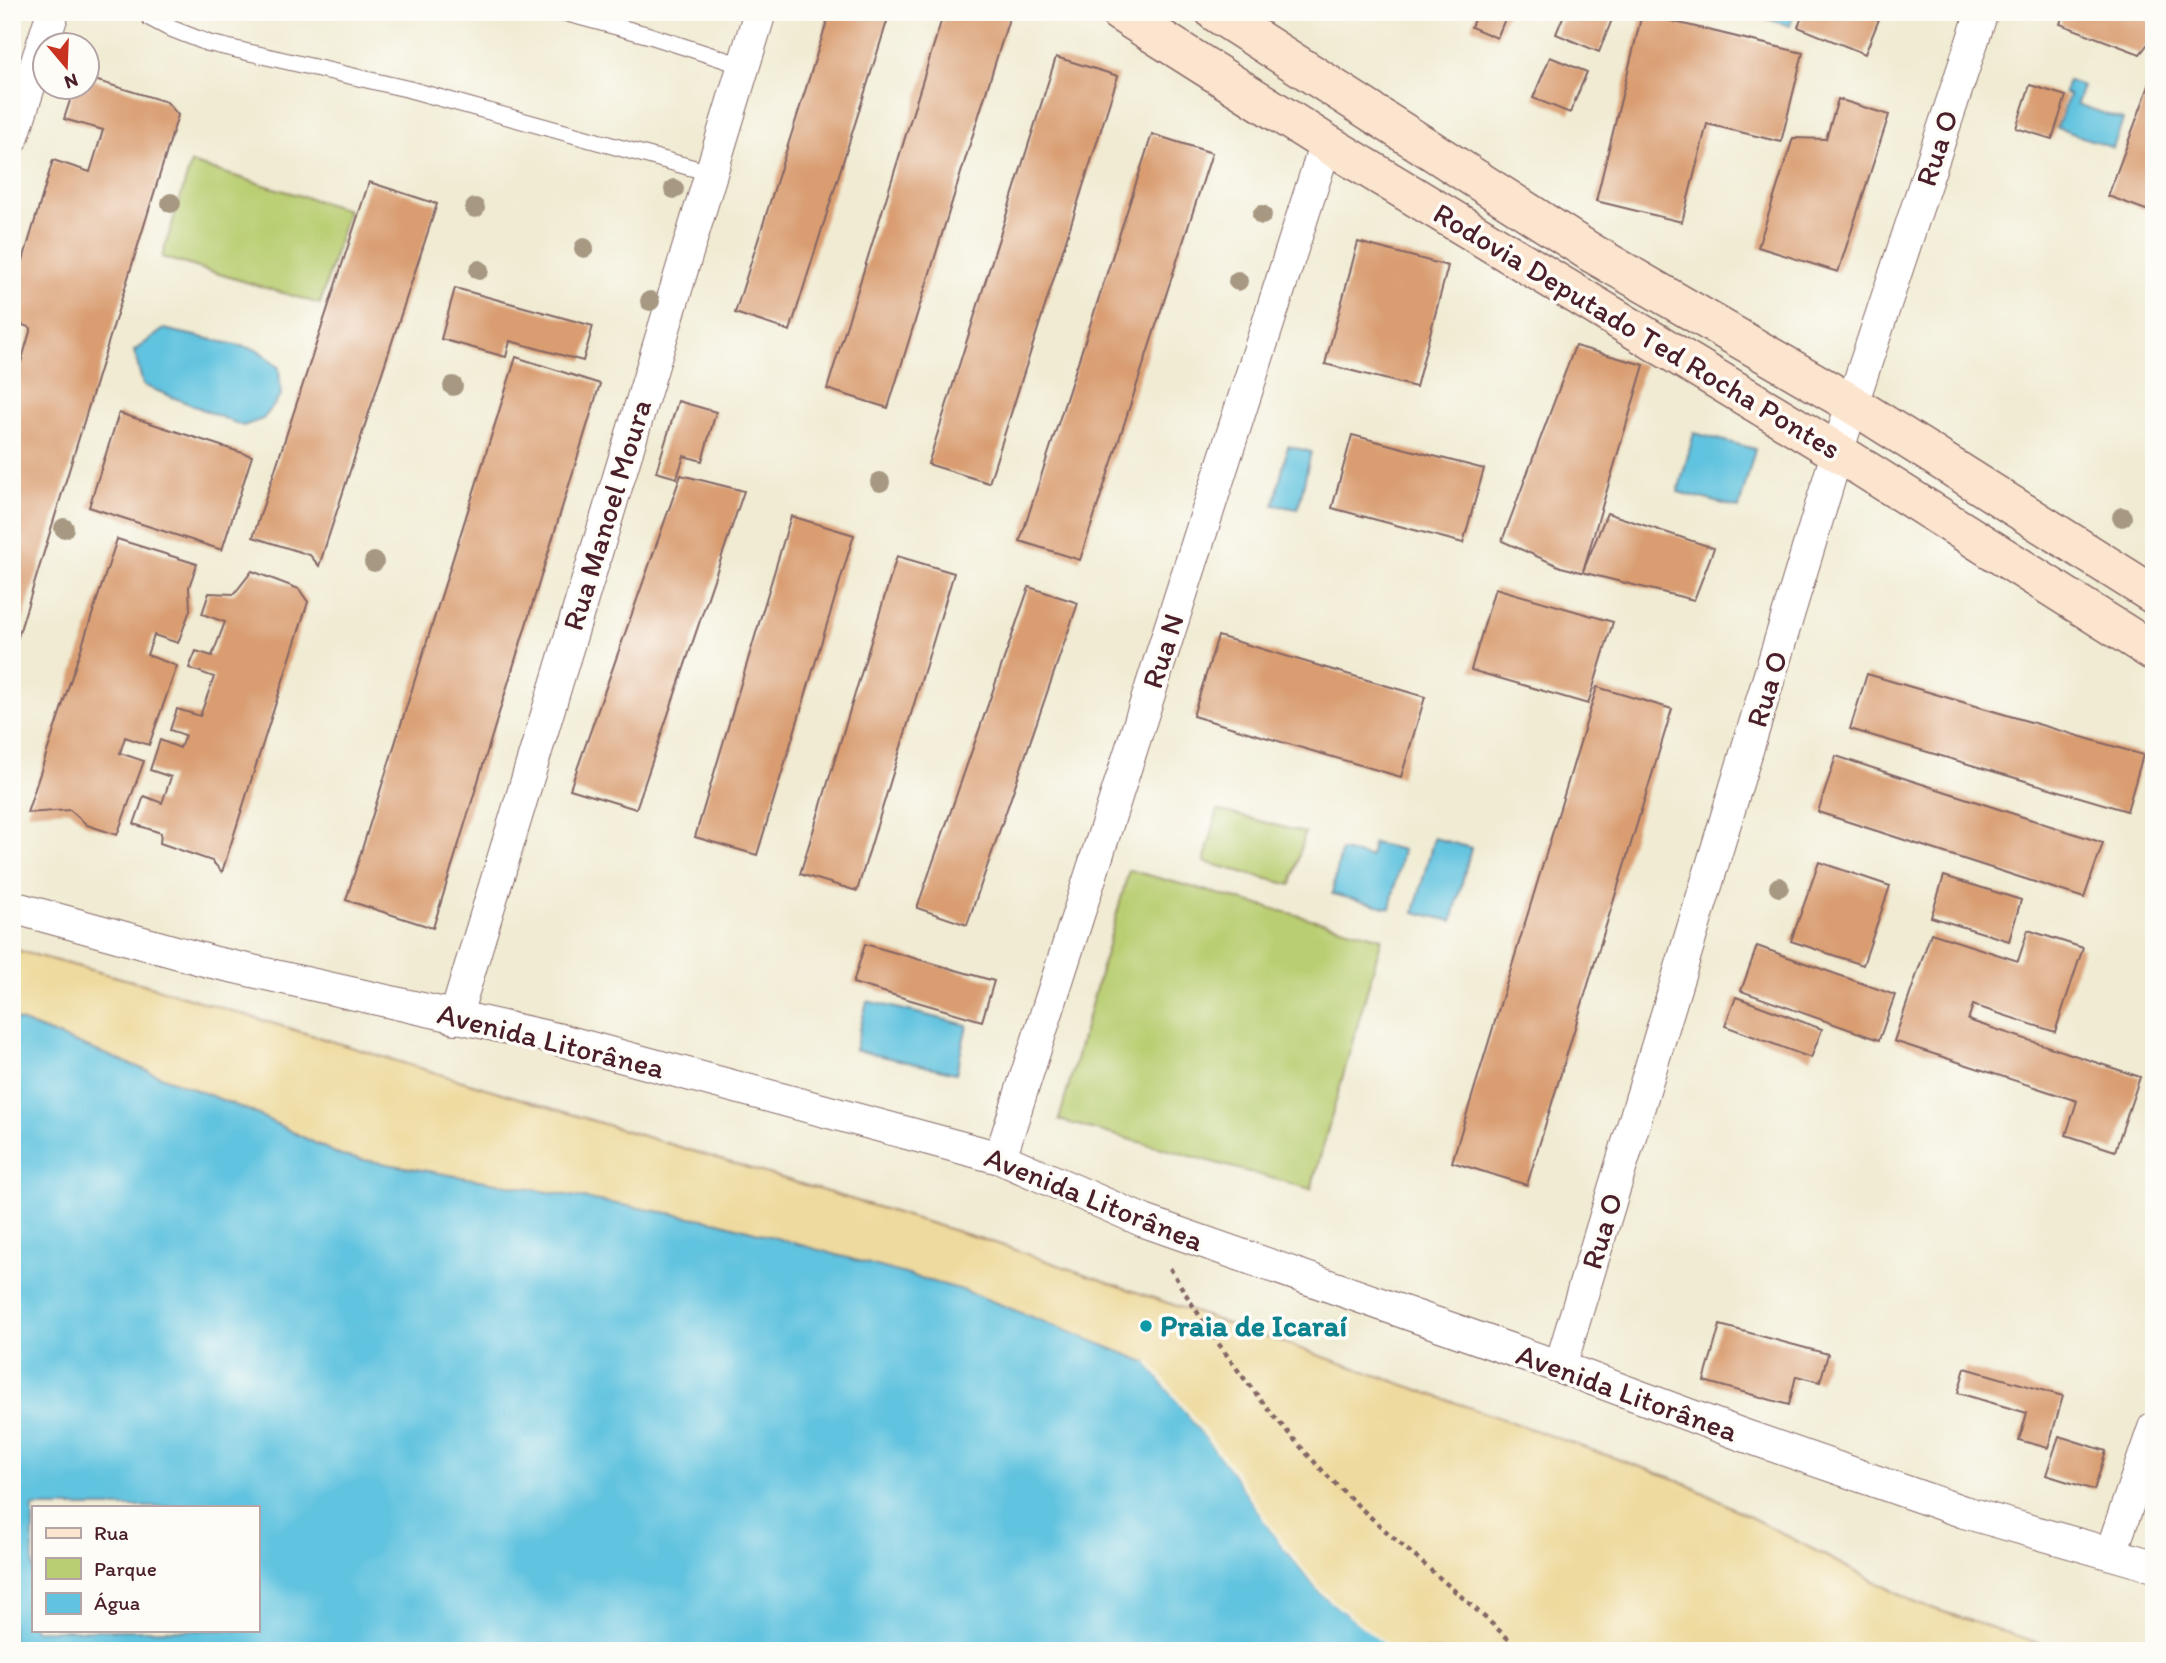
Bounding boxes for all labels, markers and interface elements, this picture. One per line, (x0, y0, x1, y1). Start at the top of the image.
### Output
north arrow (32, 32, 102, 102)
text: N (62, 69, 81, 95)
street label: Rua O (1907, 105, 1966, 191)
street label: Rodovia Deputado Ted Rocha Pontes (1427, 194, 1848, 467)
street label: Rua Manoel Moura (554, 395, 659, 635)
street label: Rua N (1133, 609, 1192, 693)
street label: Rua O (1737, 646, 1796, 732)
street label: Avenida Litorânea (434, 994, 669, 1087)
street label: Avenida Litorânea (979, 1138, 1209, 1259)
street label: Rua O (1572, 1188, 1631, 1274)
place label: Praia de Icaraí (1160, 1307, 1347, 1344)
marker: Praia de Icaraí (1138, 1318, 1154, 1334)
street label: Avenida Litorânea (1512, 1335, 1743, 1450)
legend (32, 1506, 259, 1632)
text: Rua (94, 1520, 129, 1545)
text: Parque (94, 1556, 157, 1581)
text: Água (94, 1590, 140, 1615)

